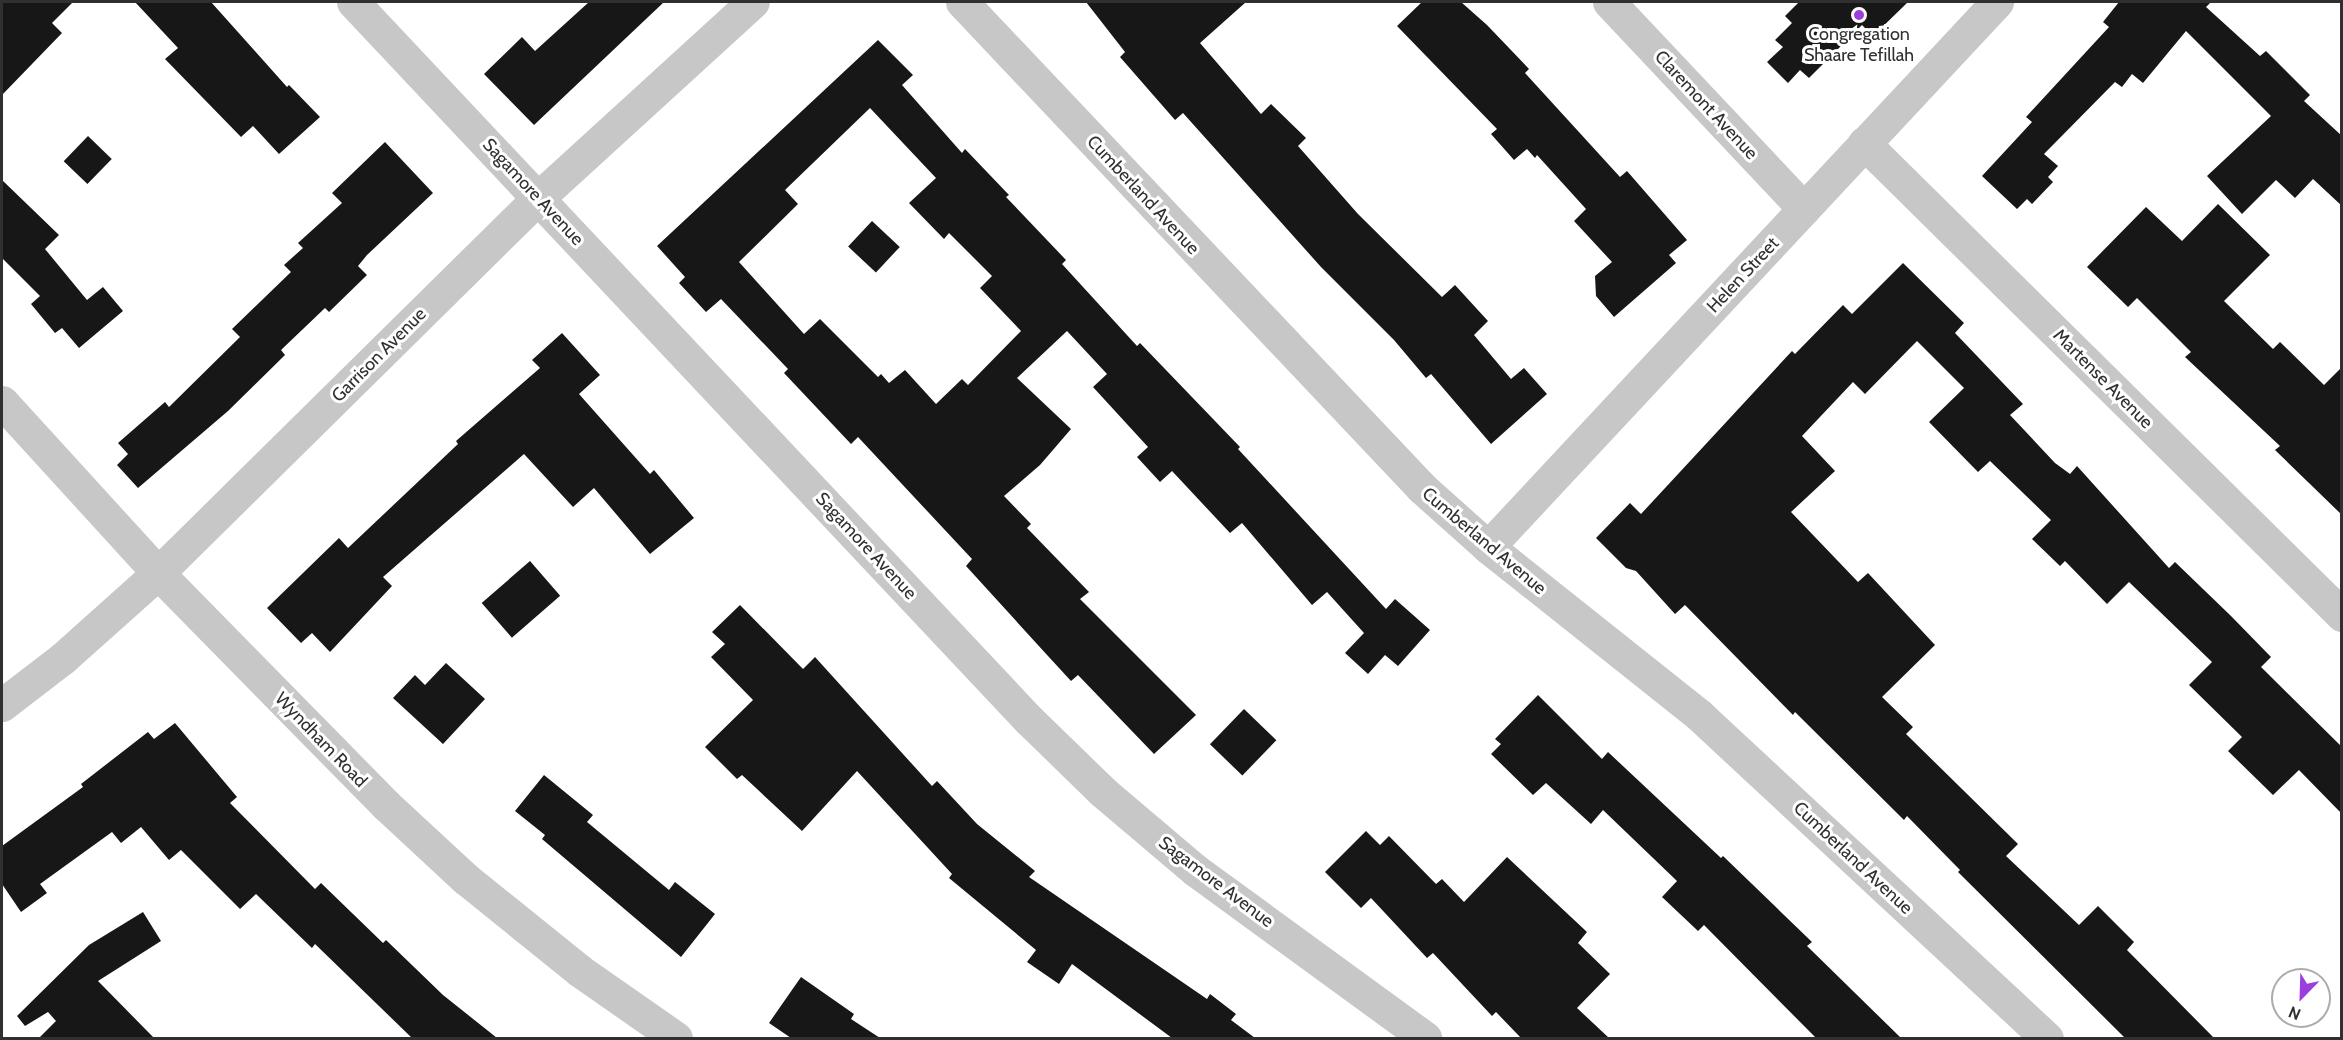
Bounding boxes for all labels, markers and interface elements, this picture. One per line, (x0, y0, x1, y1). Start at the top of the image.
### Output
marker: Congregation Shaare Tefillah (1852, 8, 1866, 22)
place label: Congregation Shaare Tefillah (1804, 24, 1914, 66)
street label: Claremont Avenue (1650, 46, 1762, 164)
street label: Cumberland Avenue (1082, 131, 1204, 259)
street label: Sagamore Avenue (478, 134, 588, 250)
street label: Helen Street (1703, 233, 1783, 317)
street label: Garrison Avenue (327, 303, 431, 407)
street label: Martense Avenue (2049, 325, 2157, 433)
street label: Cumberland Avenue (1418, 483, 1550, 599)
street label: Sagamore Avenue (811, 488, 921, 604)
street label: Wyndham Road (270, 688, 372, 792)
street label: Cumberland Avenue (1789, 797, 1917, 919)
street label: Sagamore Avenue (1154, 832, 1278, 932)
north arrow (2271, 968, 2331, 1028)
text: N (2286, 1002, 2303, 1024)

